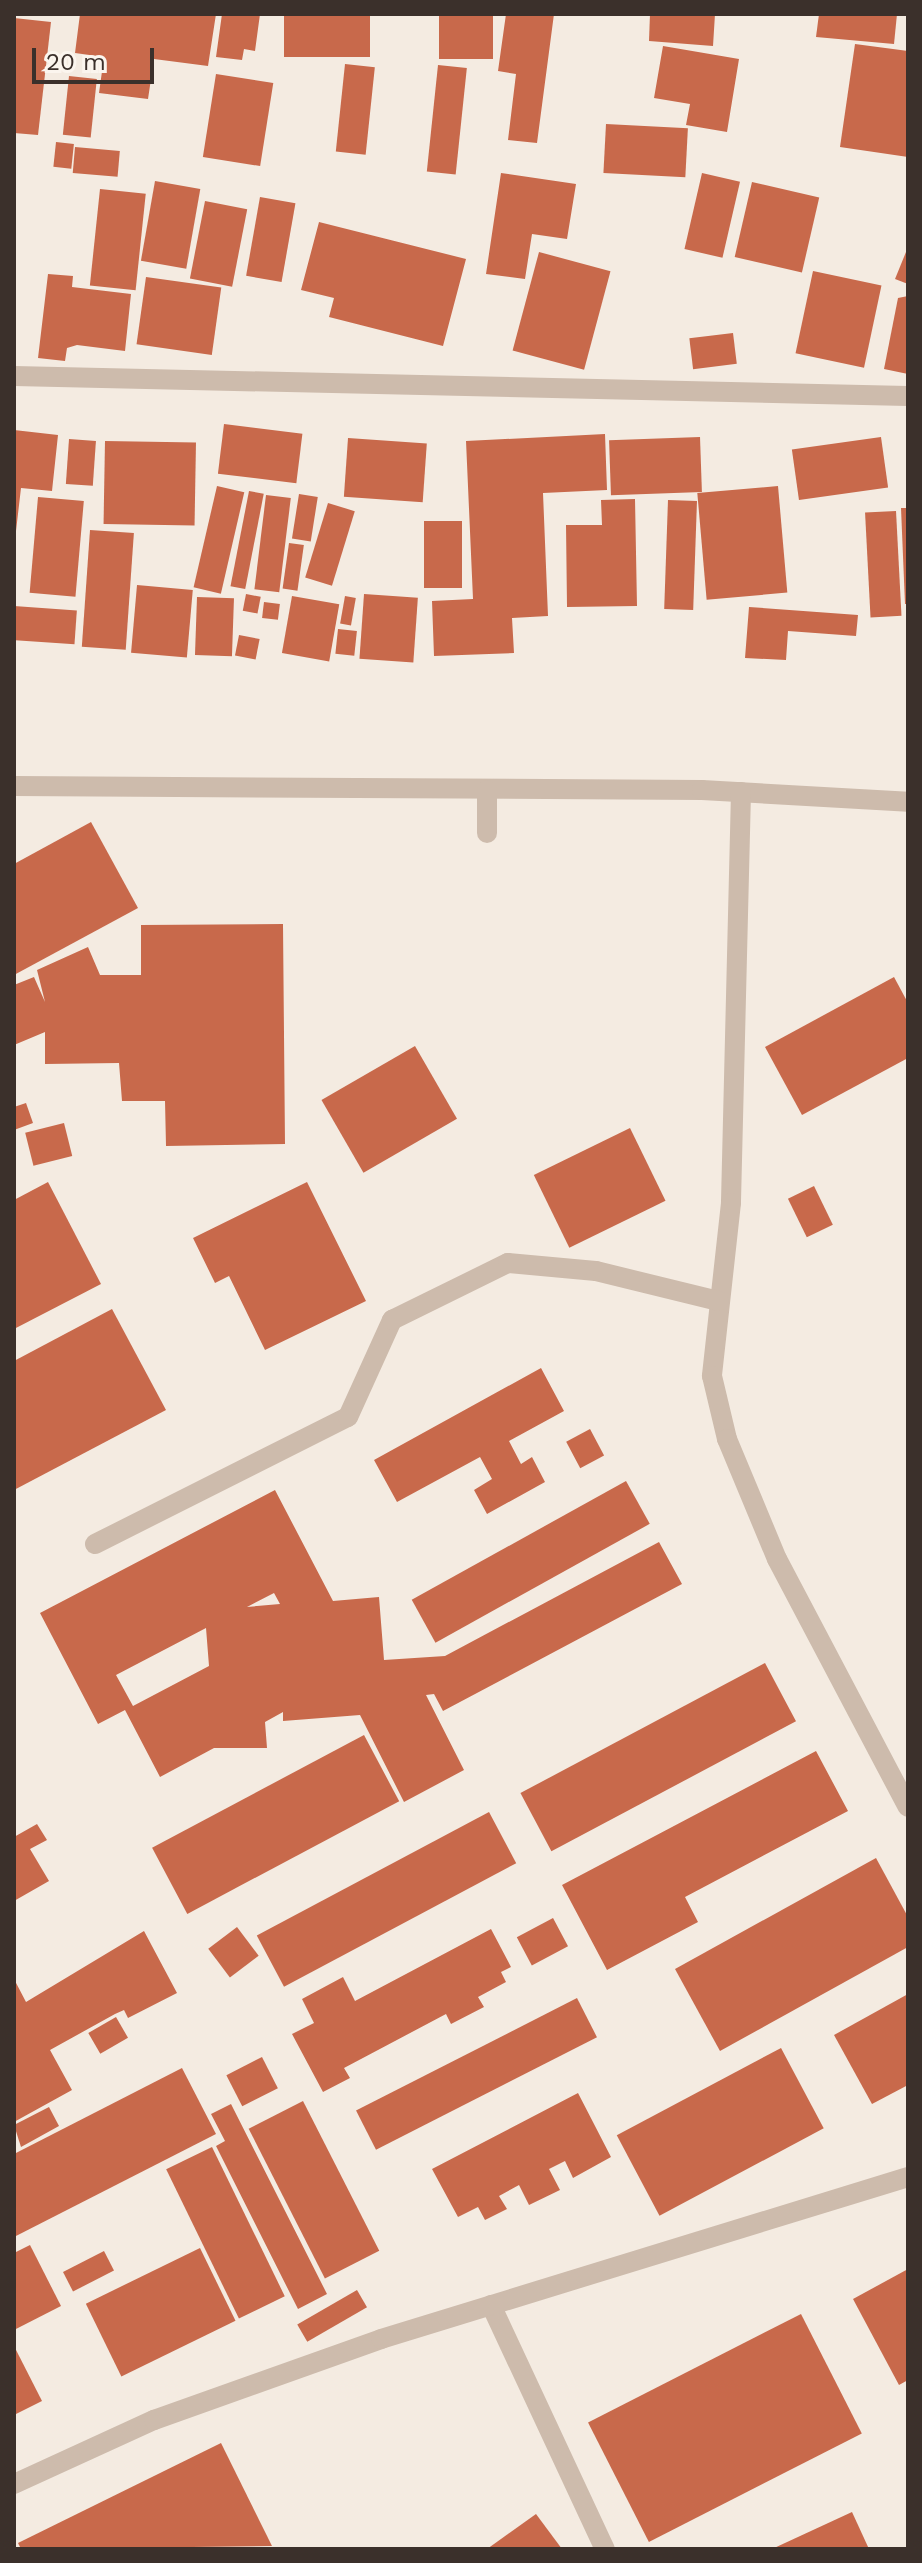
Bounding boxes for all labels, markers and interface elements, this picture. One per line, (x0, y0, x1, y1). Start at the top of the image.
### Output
scale bar (36, 32, 158, 82)
text: 20 m (46, 48, 106, 76)

